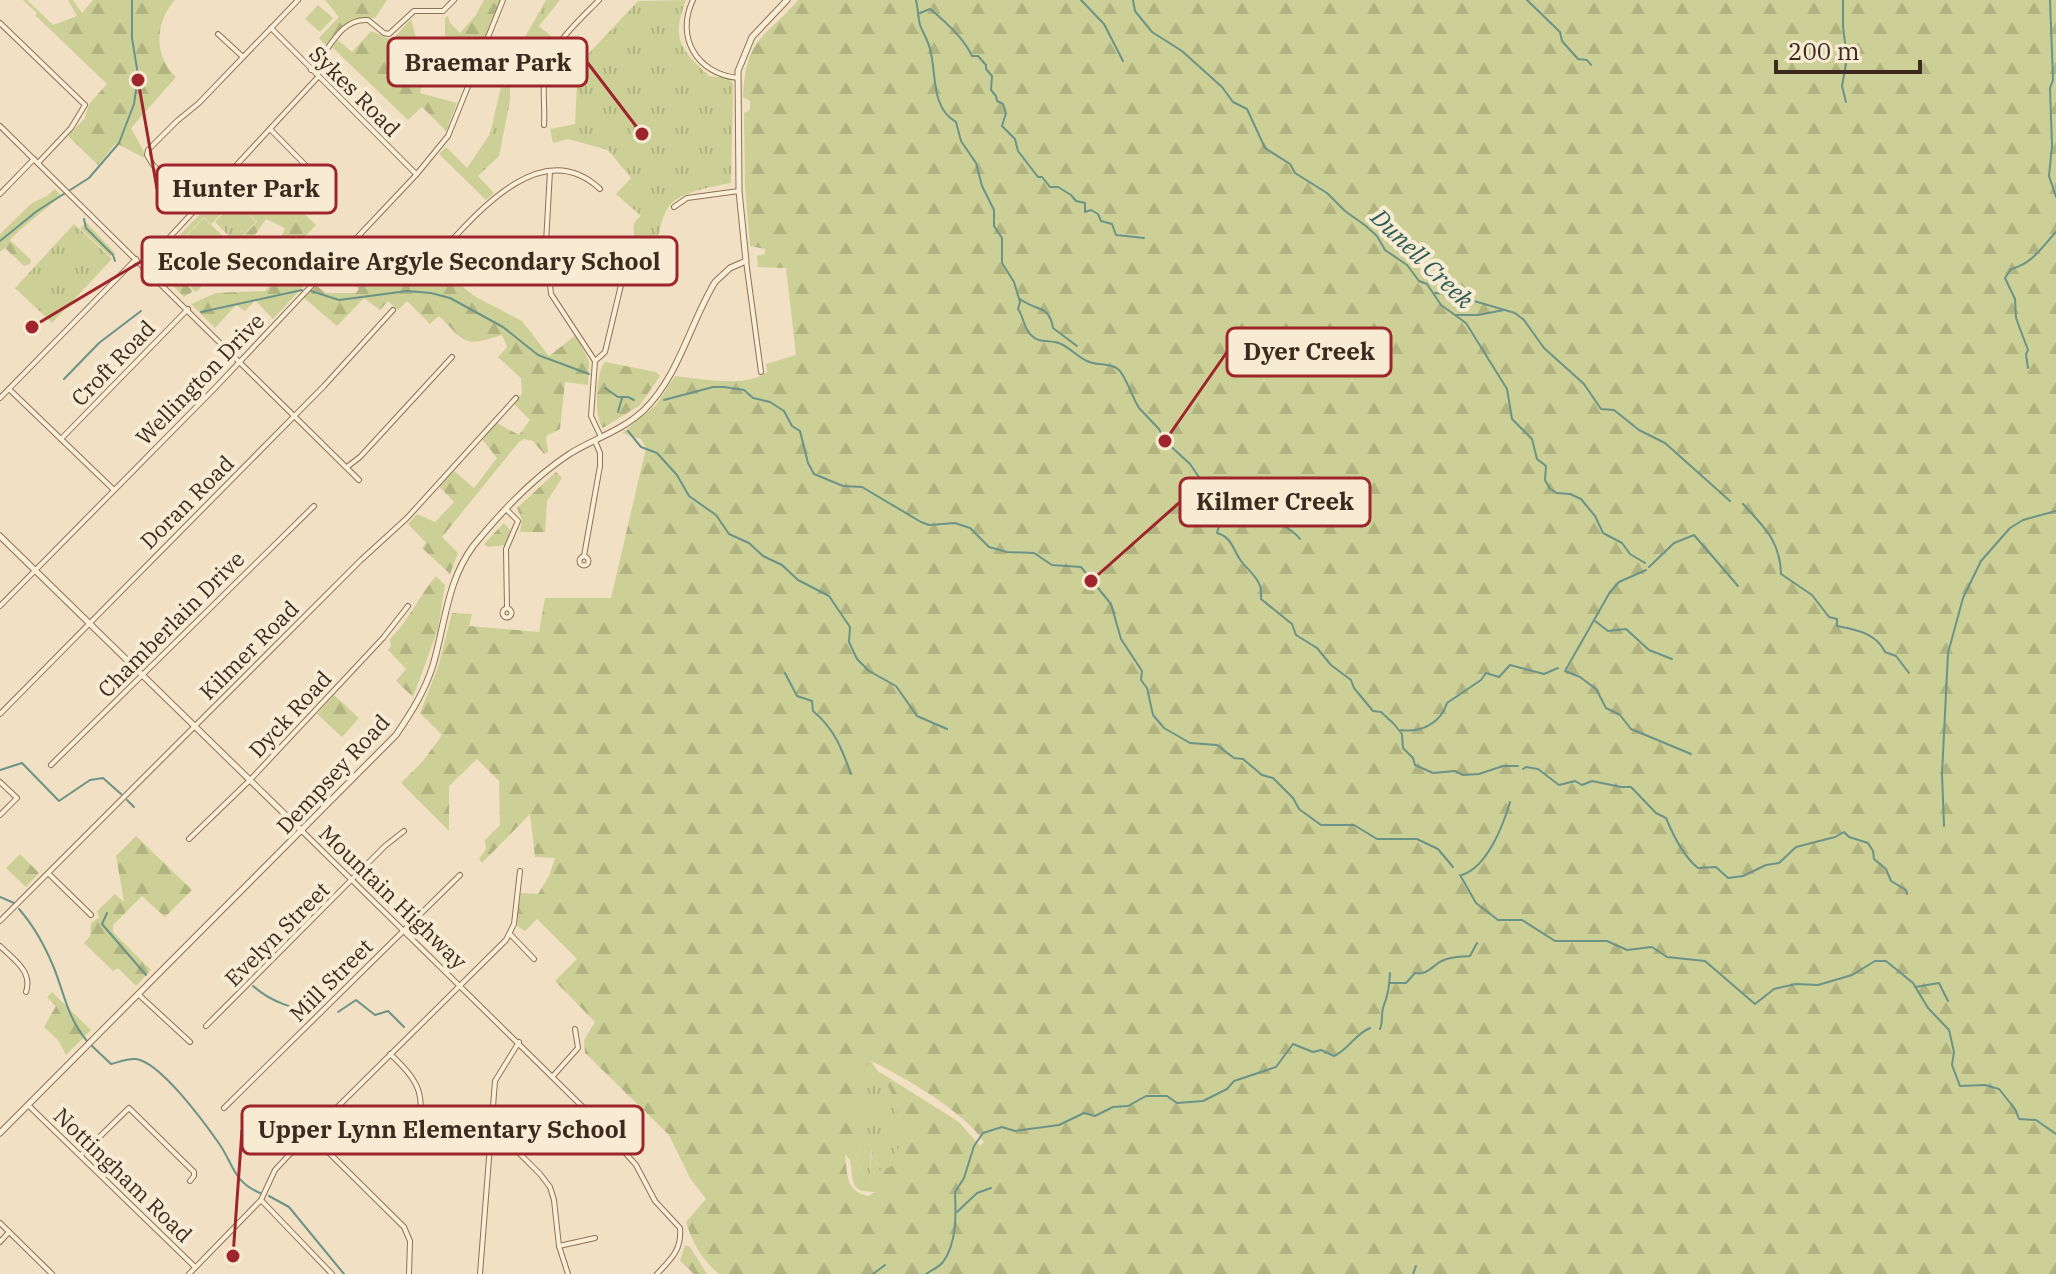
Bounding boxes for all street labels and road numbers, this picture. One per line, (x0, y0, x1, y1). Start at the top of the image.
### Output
street label: Sykes Road (304, 39, 407, 142)
street label: Wellington Drive (129, 306, 270, 451)
street label: Croft Road (64, 313, 161, 412)
street label: Doran Road (133, 448, 240, 555)
street label: Chamberlain Drive (91, 544, 250, 703)
street label: Kilmer Road (193, 594, 305, 706)
street label: Dyck Road (242, 664, 337, 763)
street label: Dempsey Road (270, 708, 396, 840)
street label: Mountain Highway (313, 818, 474, 975)
street label: Evelyn Street (218, 875, 335, 992)
street label: Mill Street (283, 932, 379, 1027)
street label: Nottingham Road (48, 1101, 199, 1248)

